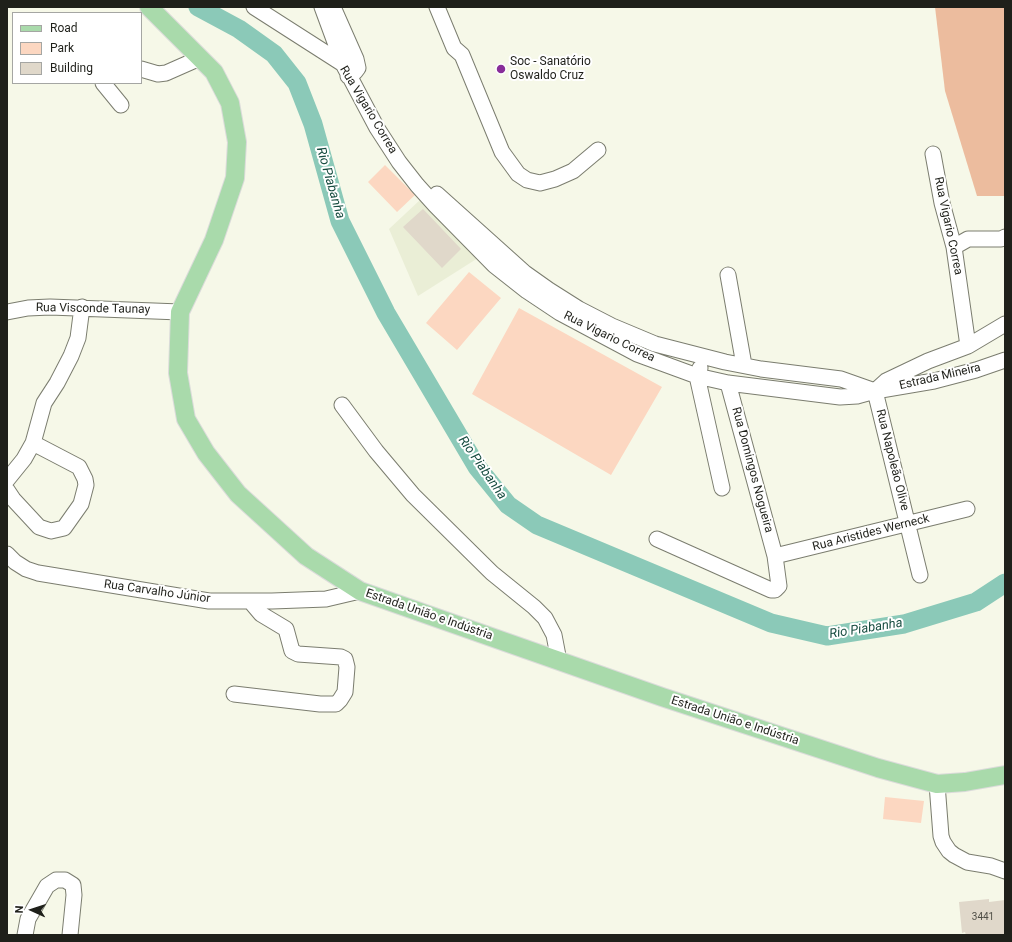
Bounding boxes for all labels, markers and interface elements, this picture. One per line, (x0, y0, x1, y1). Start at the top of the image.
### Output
legend (12, 12, 142, 84)
text: Road (50, 21, 78, 35)
text: Park (50, 41, 74, 55)
place label: Soc - Sanatório Oswaldo Cruz (510, 55, 591, 83)
text: Building (50, 61, 93, 75)
marker: Soc - Sanatório Oswaldo Cruz (495, 63, 507, 75)
street label: Rua Vigario Correa (336, 64, 400, 156)
water label: Rio Piabanha (312, 145, 348, 221)
street label: Rua Vigario Correa (931, 176, 965, 276)
street label: Rua Visconde Taunay (36, 301, 150, 317)
street label: Rua Vigario Correa (561, 309, 657, 365)
street label: Estrada Mineira (898, 361, 982, 393)
street label: Rua Domingos Nogueira (728, 406, 776, 534)
street label: Rua Napoleão Olive (872, 408, 912, 512)
water label: Rio Piabanha (454, 433, 510, 503)
street label: Rua Aristides Werneck (811, 512, 931, 554)
street label: Rua Carvalho Júnior (103, 577, 211, 607)
street label: Estrada União e Indústria (364, 586, 494, 644)
water label: Rio Piabanha (828, 616, 904, 642)
street label: Estrada União e Indústria (669, 694, 801, 748)
north arrow (12, 890, 52, 930)
text: N (13, 905, 26, 914)
house number: 3441 (972, 911, 994, 923)

